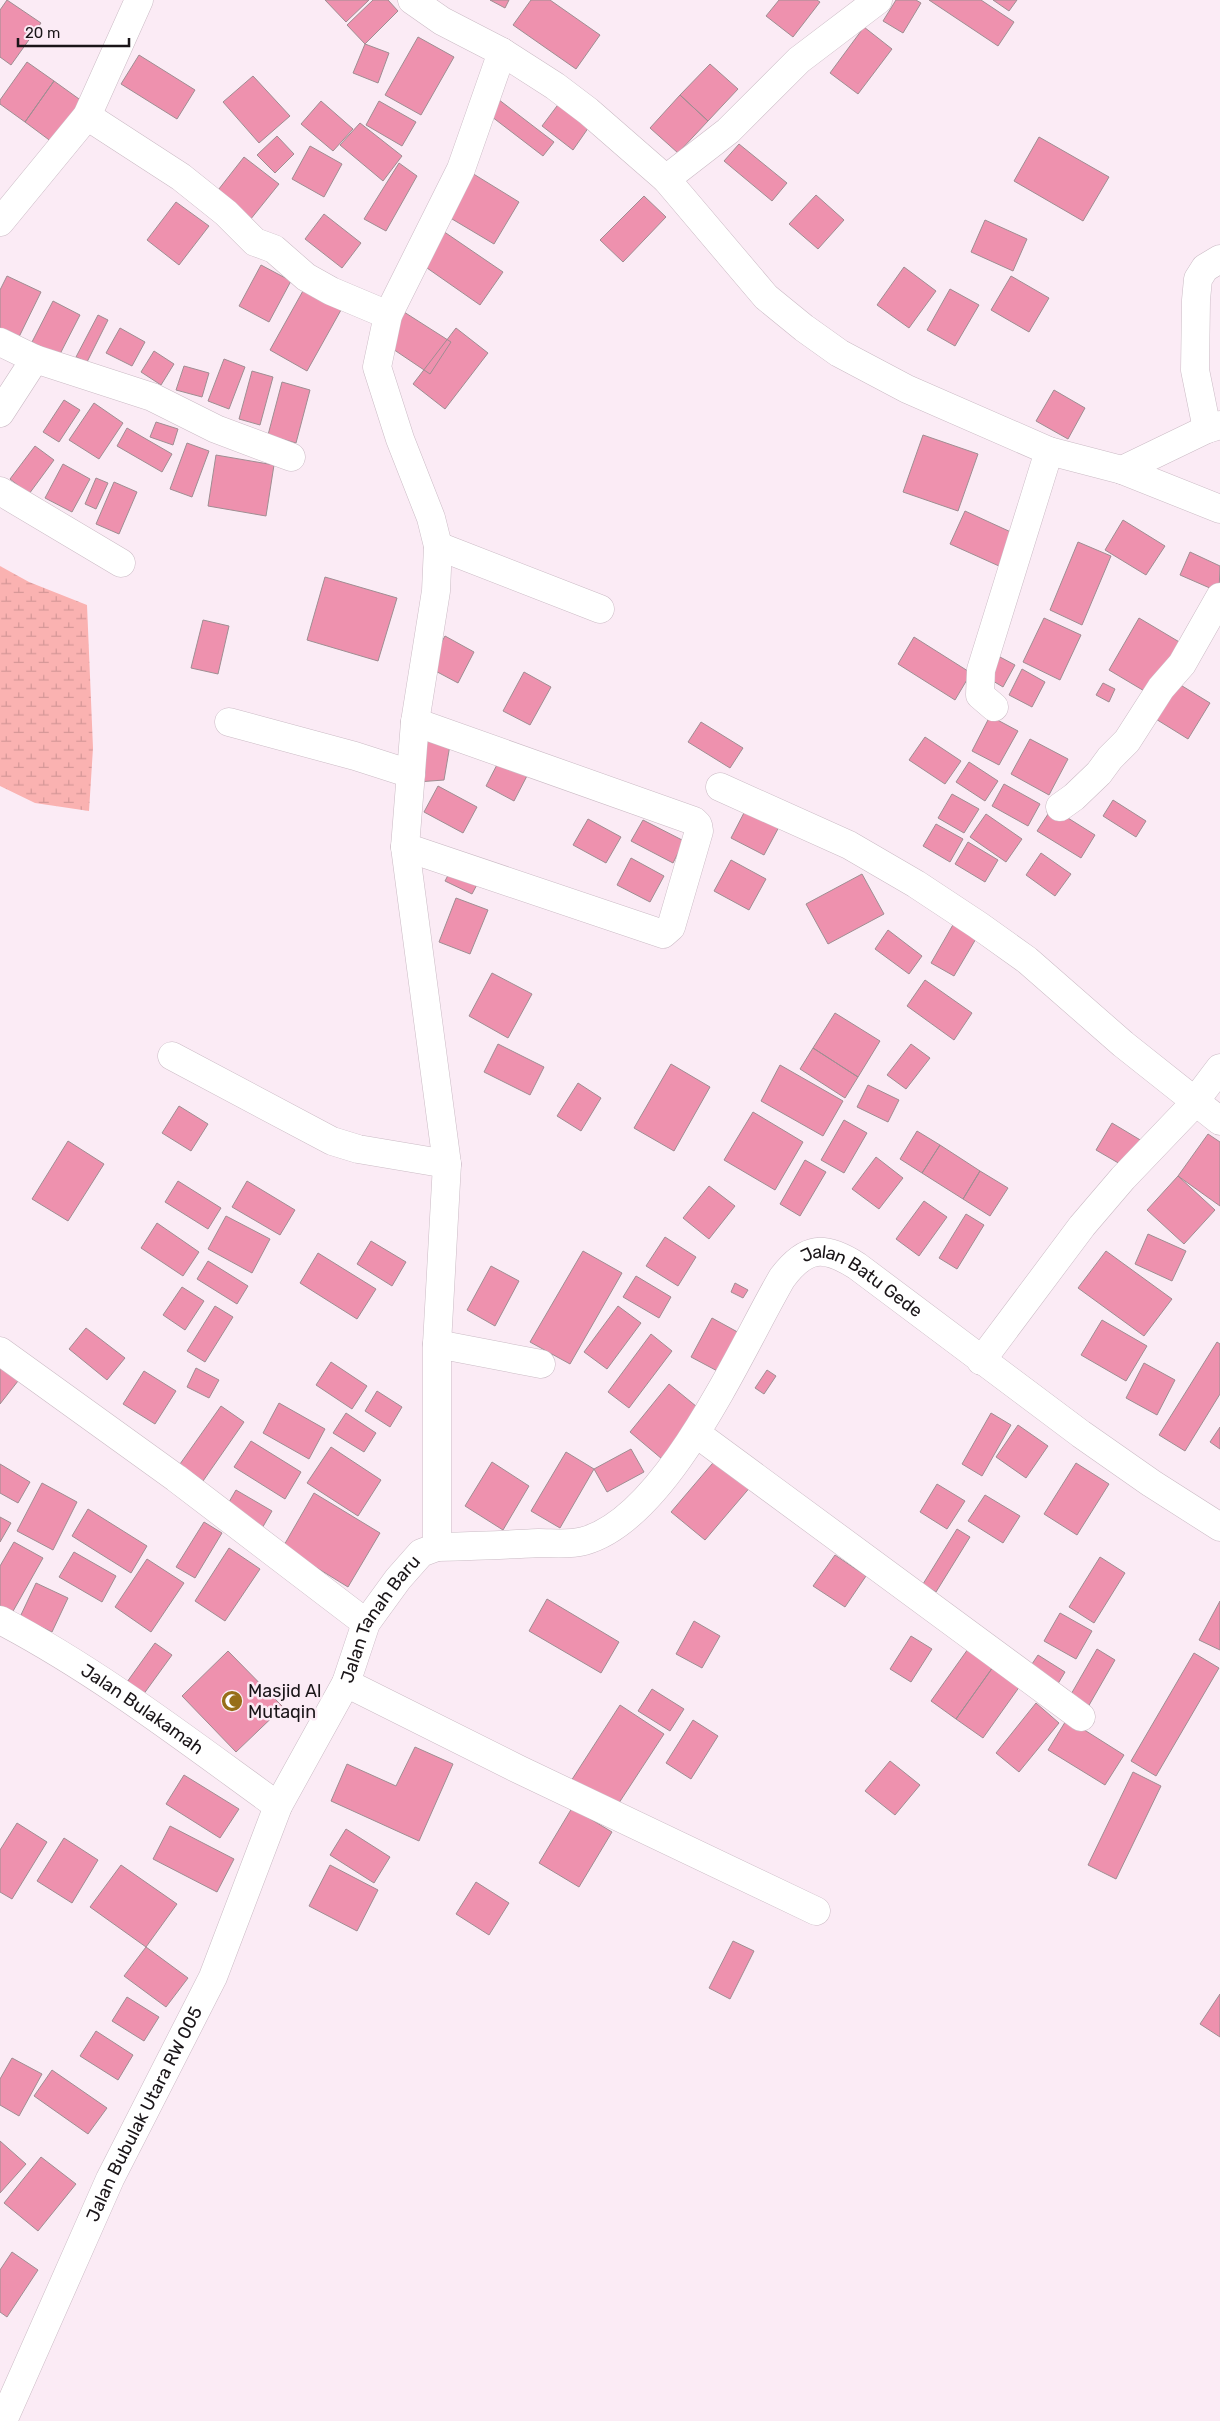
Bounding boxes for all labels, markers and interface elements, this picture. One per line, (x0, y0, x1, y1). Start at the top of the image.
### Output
scale bar (18, 15, 129, 47)
text: 20 m (25, 24, 60, 42)
street label: Jalan Batu Gede (797, 1241, 927, 1322)
street label: Jalan Tanah Baru (336, 1551, 425, 1686)
street label: Jalan Bulakamah (77, 1659, 208, 1759)
place label: Masjid Al Mutaqin (248, 1680, 321, 1723)
mosque icon: Masjid Al Mutaqin (220, 1689, 244, 1713)
street label: Jalan Bubulak Utara RW 005 (82, 2003, 207, 2225)

